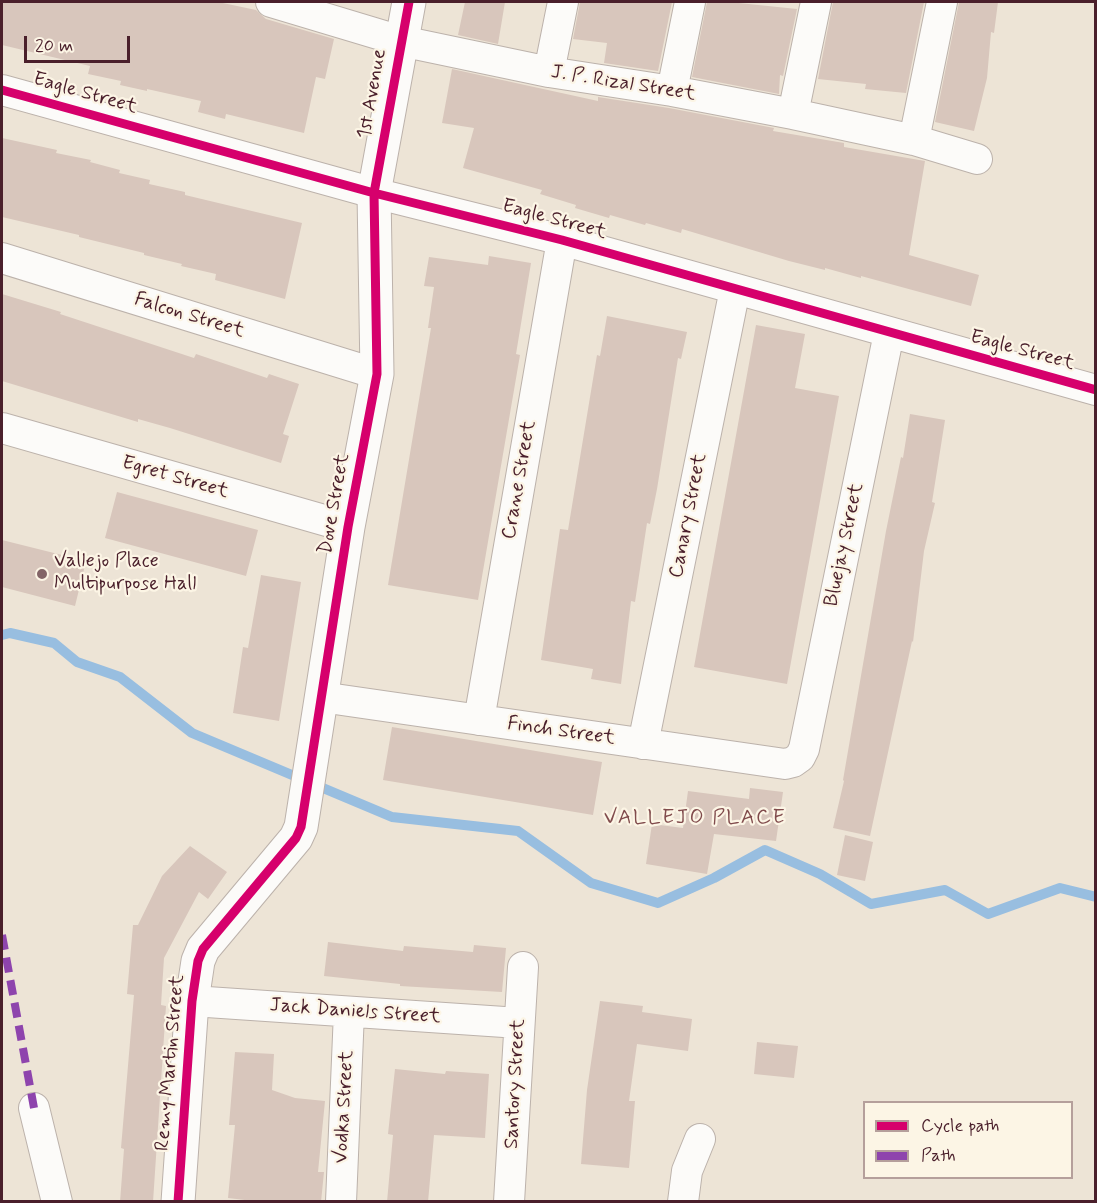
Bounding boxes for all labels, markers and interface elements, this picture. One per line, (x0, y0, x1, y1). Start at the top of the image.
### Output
scale bar (27, 24, 134, 62)
text: 20 m (35, 34, 73, 58)
street label: 1st Avenue (353, 47, 393, 141)
street label: J. P. Rizal Street (549, 61, 697, 107)
street label: Eagle Street (30, 68, 140, 120)
street label: Eagle Street (499, 195, 609, 245)
street label: Falcon Street (131, 288, 247, 344)
street label: Eagle Street (967, 326, 1077, 376)
street label: Crane Street (498, 419, 542, 541)
street label: Egret Street (119, 451, 231, 505)
street label: Dove Street (314, 452, 356, 556)
street label: Canary Street (665, 452, 713, 580)
street label: Bluejay Street (820, 481, 870, 609)
place label: Vallejo Place Multipurpose Hall (54, 550, 196, 597)
marker: Vallejo Place Multipurpose Hall (35, 567, 49, 581)
street label: Finch Street (506, 713, 616, 751)
district label: VALLEJO PLACE (605, 806, 785, 832)
street label: Remy Martin Street (151, 974, 191, 1152)
street label: Jack Daniels Street (269, 994, 441, 1030)
street label: Santory Street (501, 1018, 531, 1150)
street label: Vodka Street (330, 1050, 360, 1164)
legend (863, 1101, 1073, 1179)
text: Cycle path (921, 1114, 999, 1138)
text: Path (921, 1144, 956, 1168)

